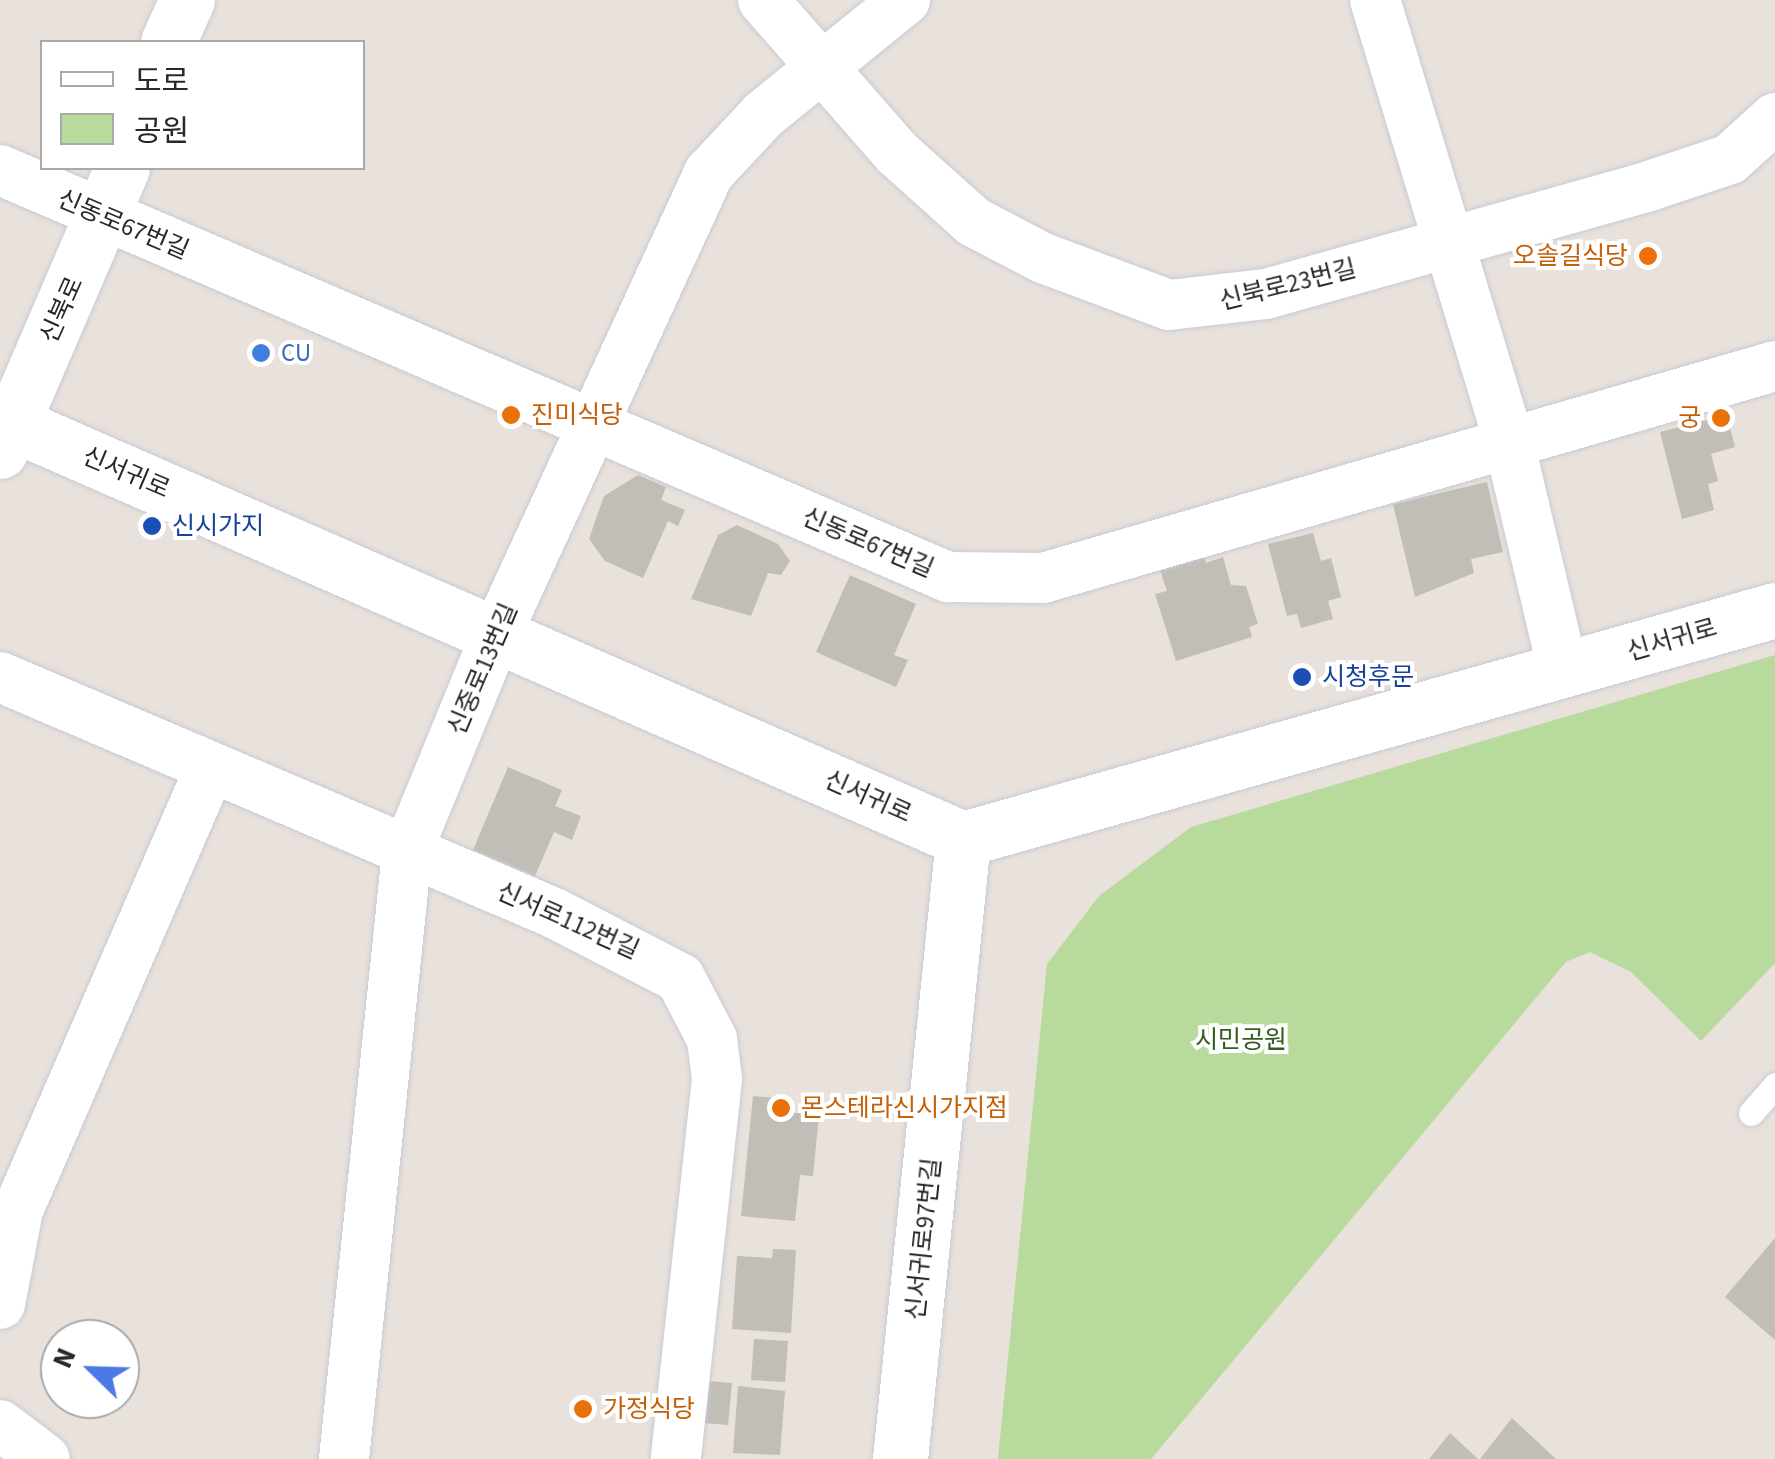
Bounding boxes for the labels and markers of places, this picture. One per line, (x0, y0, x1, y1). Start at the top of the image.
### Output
place label: 오솔길식당 (1513, 241, 1628, 271)
marker: 오솔길식당 (1637, 245, 1659, 267)
place label: CU (281, 338, 311, 368)
marker: CU (250, 342, 272, 364)
place label: 진미식당 (531, 400, 623, 430)
place label: 궁 (1678, 403, 1701, 433)
marker: 진미식당 (500, 404, 522, 426)
marker: 궁 (1710, 407, 1732, 429)
place label: 신시가지 (172, 511, 264, 541)
marker: 신시가지 (141, 515, 163, 537)
place label: 시청후문 (1322, 662, 1414, 692)
marker: 시청후문 (1291, 666, 1313, 688)
place label: 몬스테라신시가지점 (801, 1093, 1008, 1123)
marker: 몬스테라신시가지점 (770, 1097, 792, 1119)
place label: 가정식당 (603, 1394, 695, 1424)
marker: 가정식당 (572, 1398, 594, 1420)

